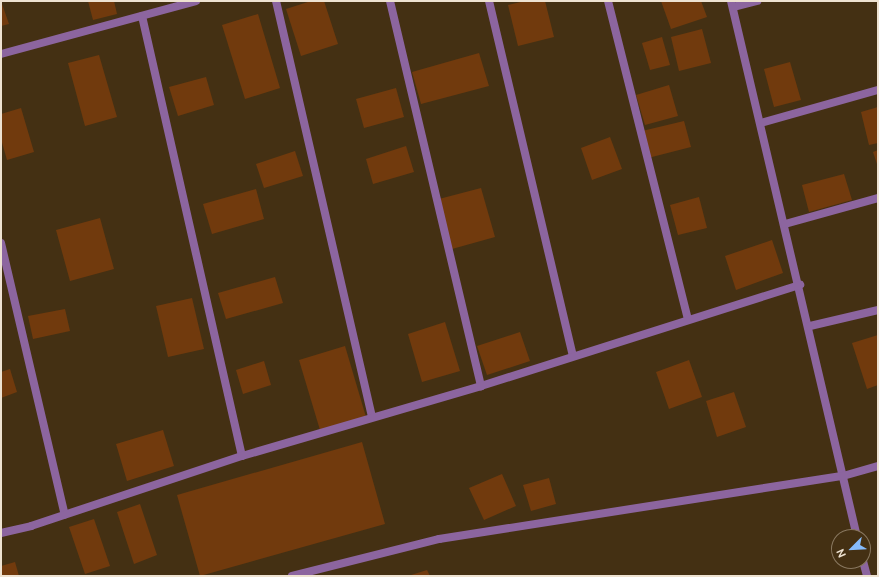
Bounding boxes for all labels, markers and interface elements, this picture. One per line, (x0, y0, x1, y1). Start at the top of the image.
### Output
north arrow (831, 529, 871, 569)
text: N (834, 547, 848, 560)

